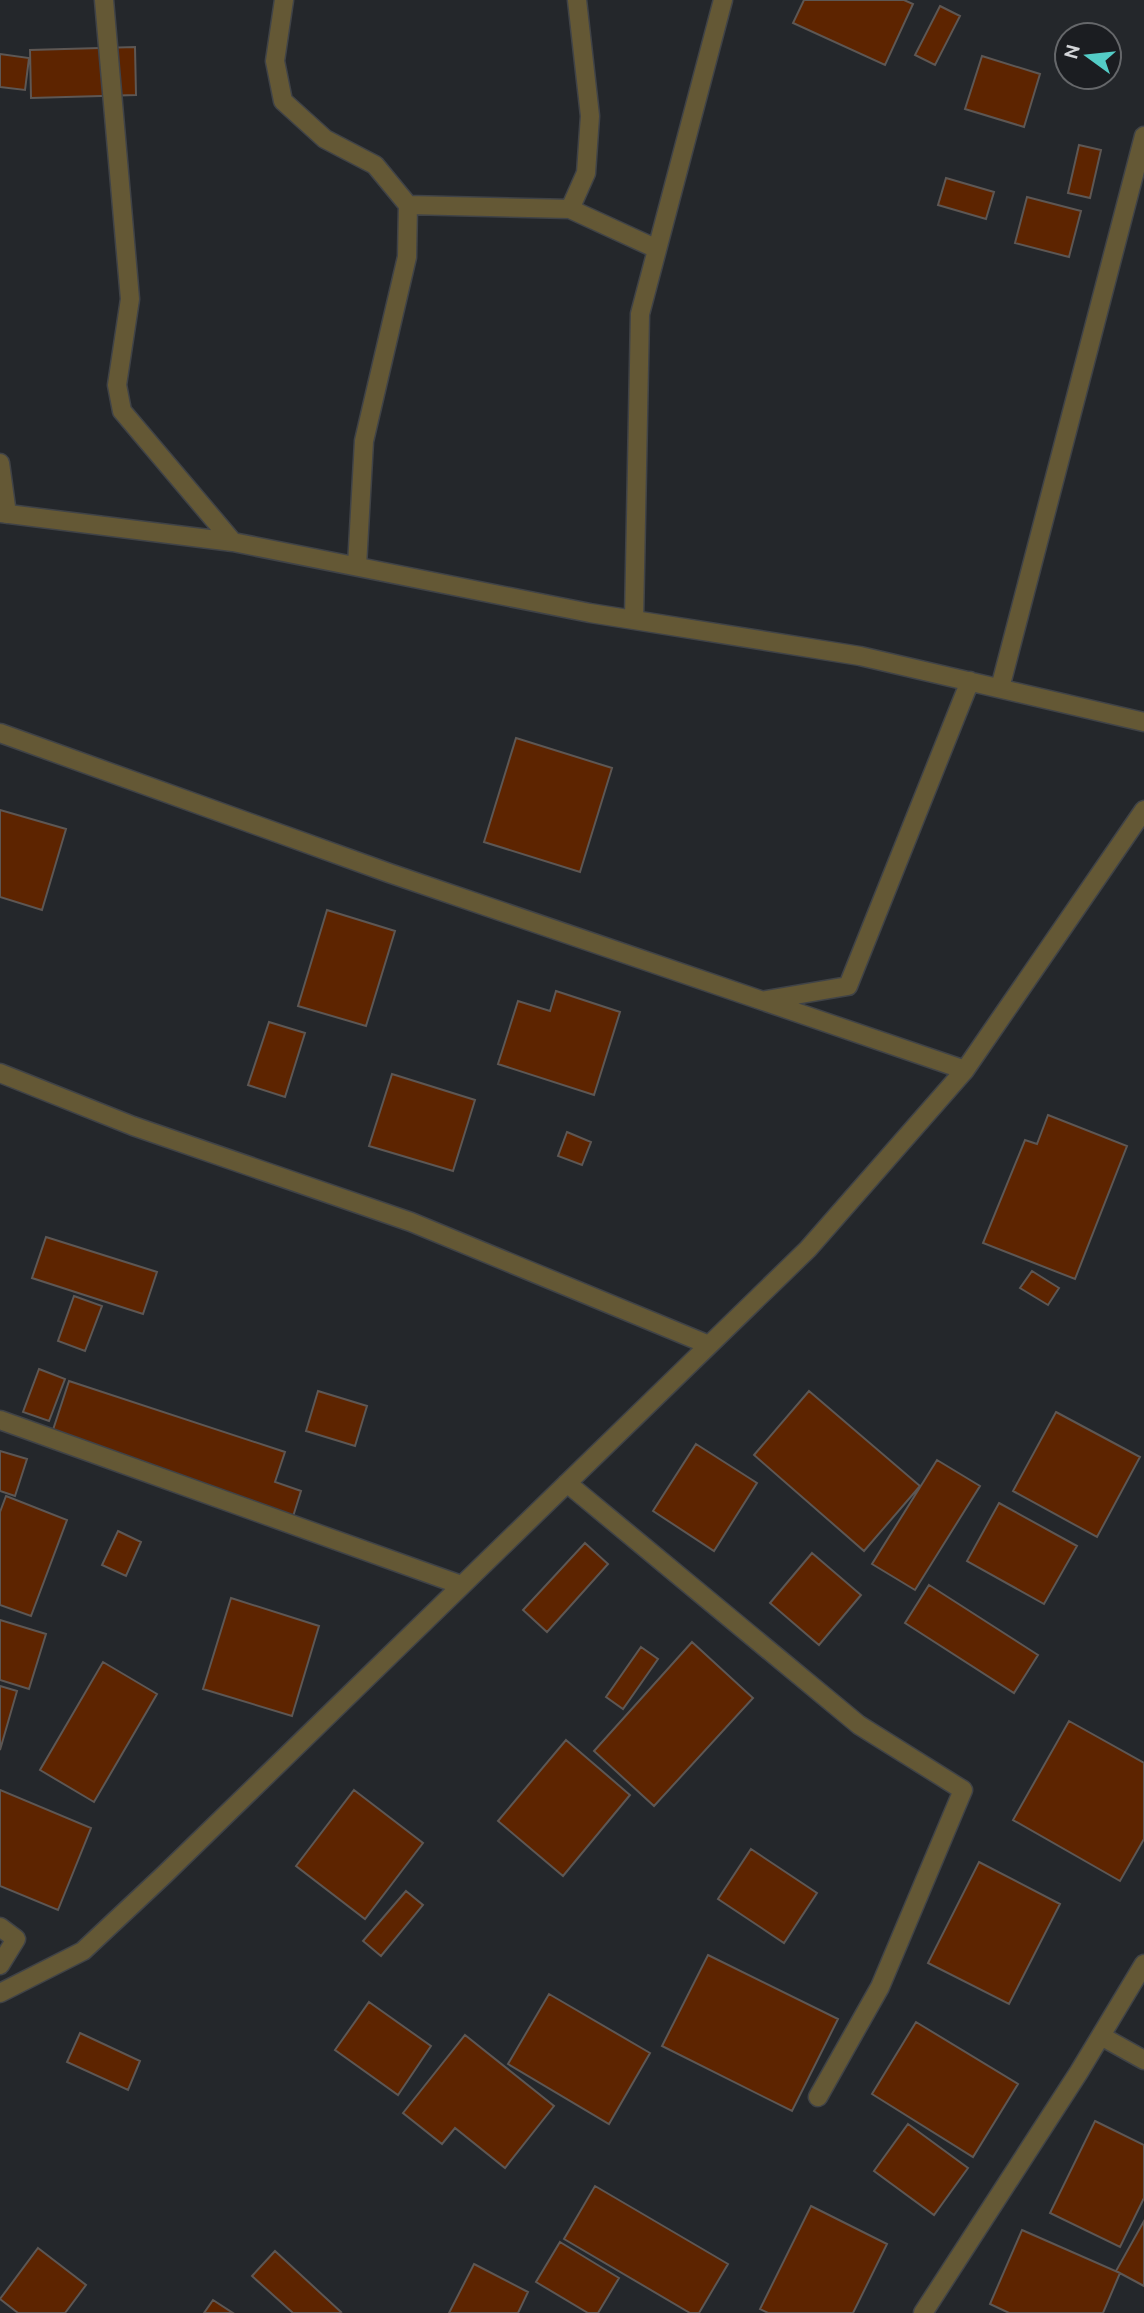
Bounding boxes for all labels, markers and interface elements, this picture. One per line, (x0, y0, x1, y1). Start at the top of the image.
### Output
north arrow (1053, 21, 1123, 91)
text: N (1059, 42, 1084, 61)

